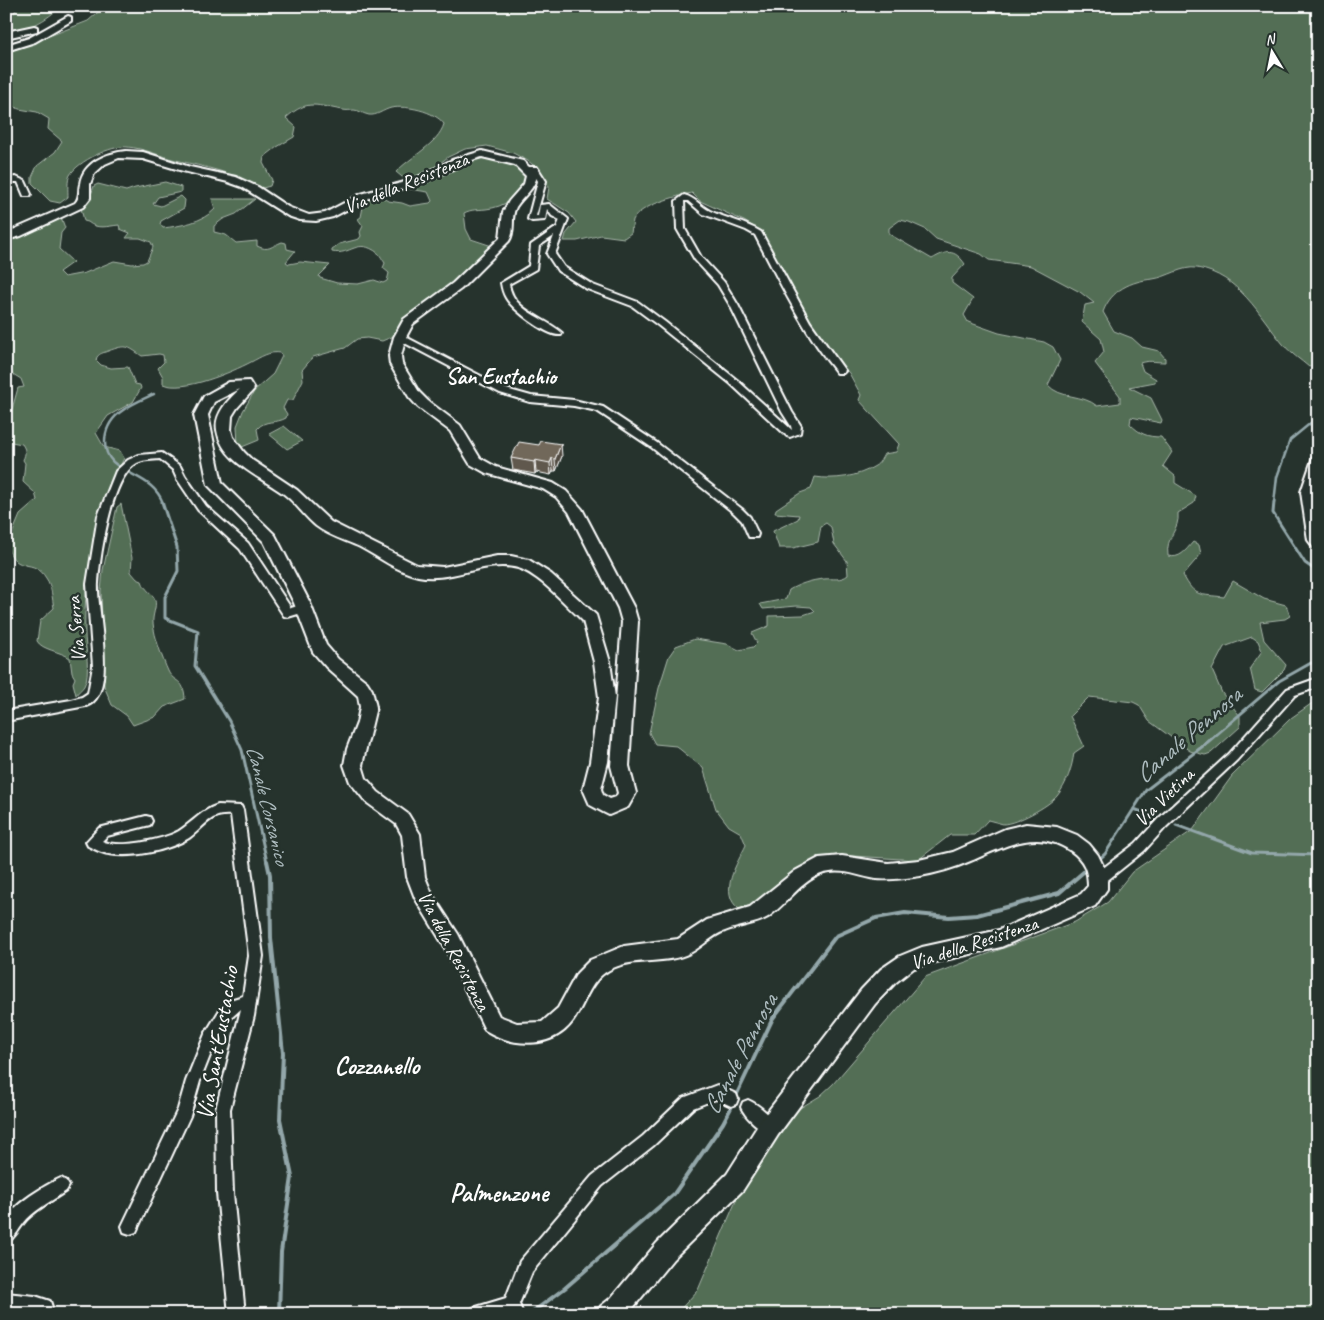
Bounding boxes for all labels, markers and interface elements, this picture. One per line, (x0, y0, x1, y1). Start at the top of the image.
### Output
north arrow (1246, 28, 1296, 78)
text: N (1264, 30, 1278, 49)
street label: Via della Resistenza (340, 146, 474, 219)
district label: San Eustachio (446, 363, 558, 391)
street label: Via Serra (61, 594, 91, 663)
water label: Canale Pennosa (1128, 678, 1250, 790)
water label: Canale Corsanico (241, 743, 296, 870)
street label: Via Vietina (1129, 761, 1201, 832)
street label: Via della Resistenza (412, 887, 497, 1017)
street label: Via della Resistenza (907, 910, 1042, 975)
street label: Via Sant'Eustachio (189, 963, 246, 1122)
water label: Canale Pennosa (695, 986, 786, 1120)
district label: Cozzanello (335, 1050, 421, 1082)
district label: Palmenzone (450, 1177, 551, 1209)

